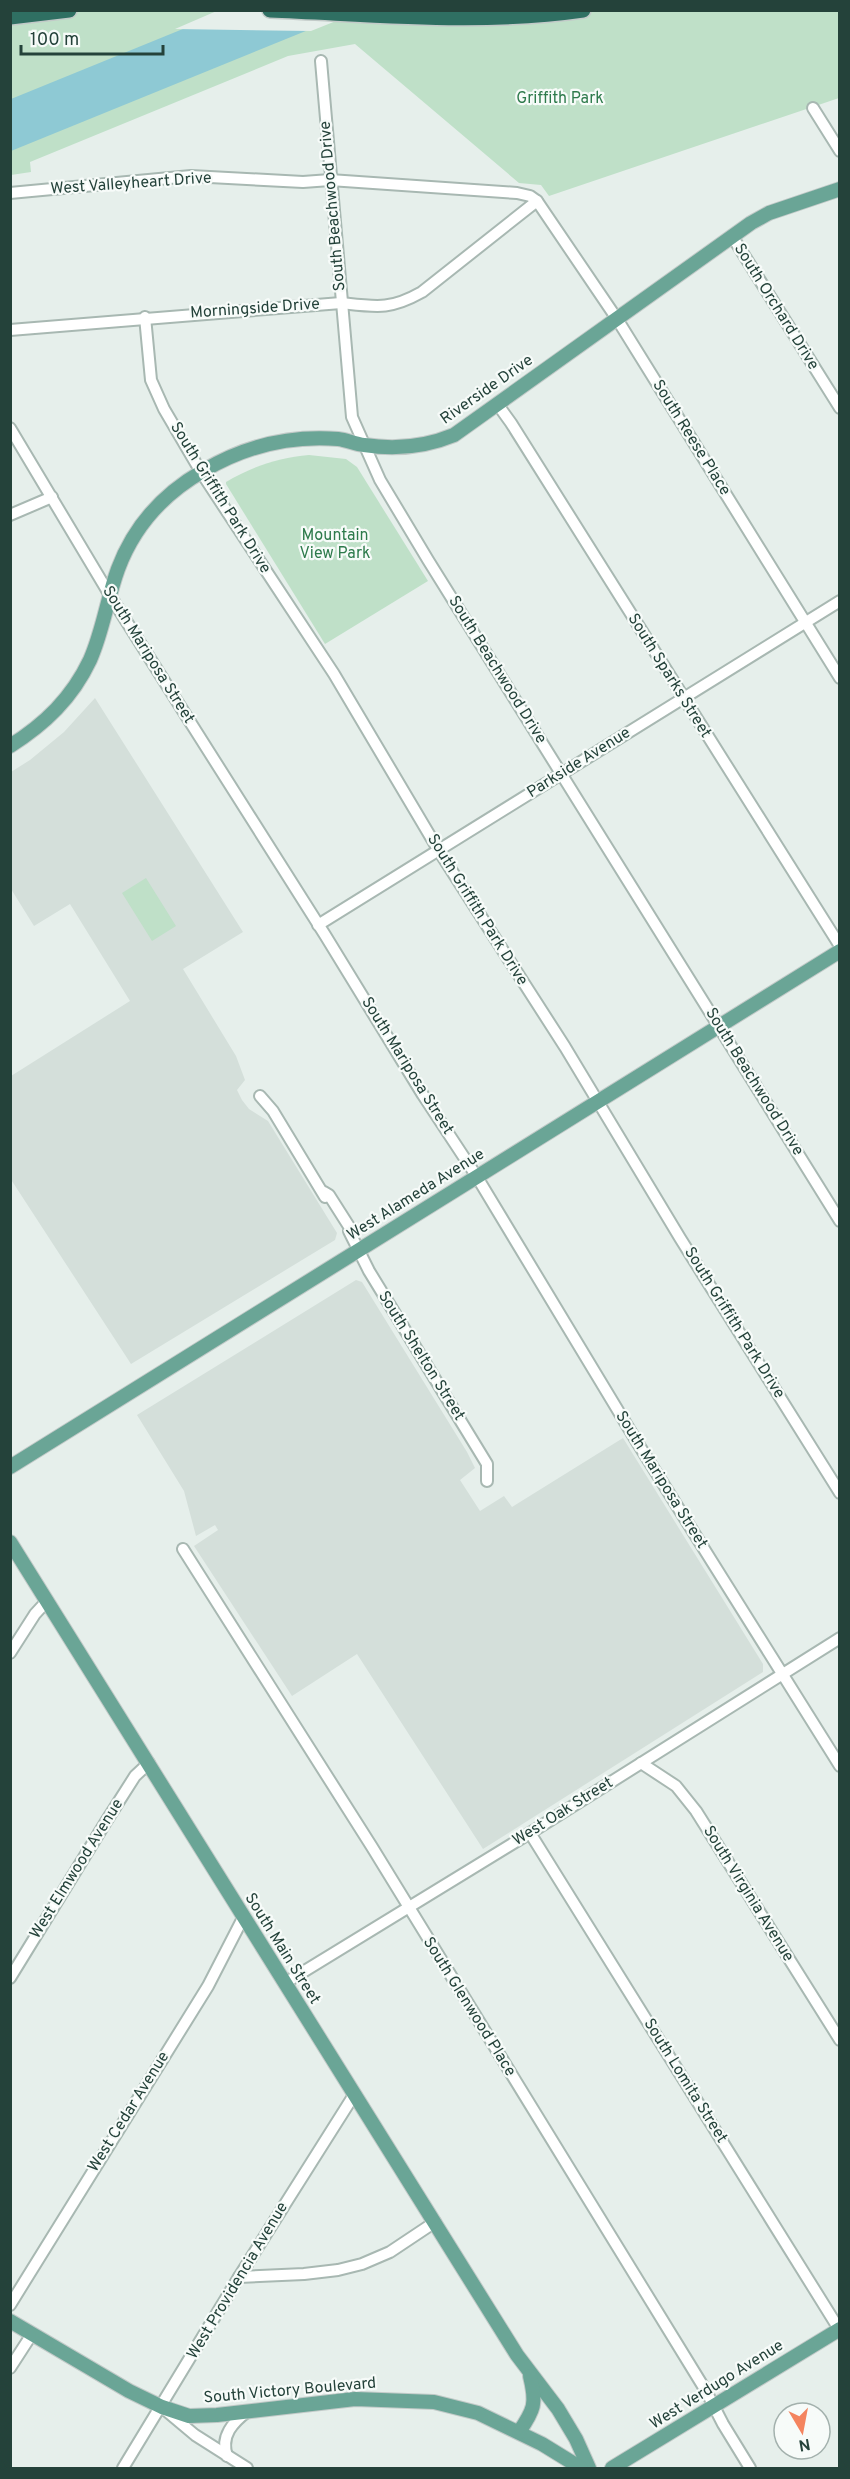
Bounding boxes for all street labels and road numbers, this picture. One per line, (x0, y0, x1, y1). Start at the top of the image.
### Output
street label: South Beachwood Drive (316, 120, 350, 292)
street label: West Valleyheart Drive (50, 168, 212, 200)
street label: South Orchard Drive (729, 240, 823, 374)
street label: Morningside Drive (189, 294, 321, 324)
street label: Riverside Drive (437, 351, 537, 429)
street label: South Reese Place (647, 376, 735, 500)
street label: South Griffith Park Drive (165, 419, 275, 577)
street label: South Mariposa Street (98, 582, 198, 728)
street label: South Beachwood Drive (443, 592, 551, 748)
street label: South Sparks Street (623, 610, 715, 742)
street label: Parkside Avenue (523, 723, 635, 803)
street label: South Griffith Park Drive (422, 831, 532, 989)
street label: South Mariposa Street (357, 993, 457, 1139)
street label: South Beachwood Drive (700, 1004, 808, 1160)
street label: West Alameda Avenue (344, 1145, 488, 1245)
street label: South Griffith Park Drive (679, 1244, 789, 1402)
street label: South Shelton Street (373, 1288, 469, 1424)
street label: South Mariposa Street (611, 1407, 711, 1553)
street label: West Oak Street (509, 1773, 617, 1851)
street label: West Elmwood Avenue (26, 1795, 128, 1943)
street label: South Virginia Avenue (698, 1822, 798, 1966)
street label: South Main Street (240, 1890, 324, 2008)
street label: South Glenwood Place (418, 1934, 520, 2080)
street label: South Lomita Street (639, 2015, 731, 2147)
street label: West Cedar Avenue (84, 2048, 174, 2176)
street label: West Providencia Avenue (183, 2199, 293, 2363)
street label: West Verdugo Avenue (646, 2336, 788, 2434)
street label: South Victory Boulevard (203, 2373, 377, 2409)

